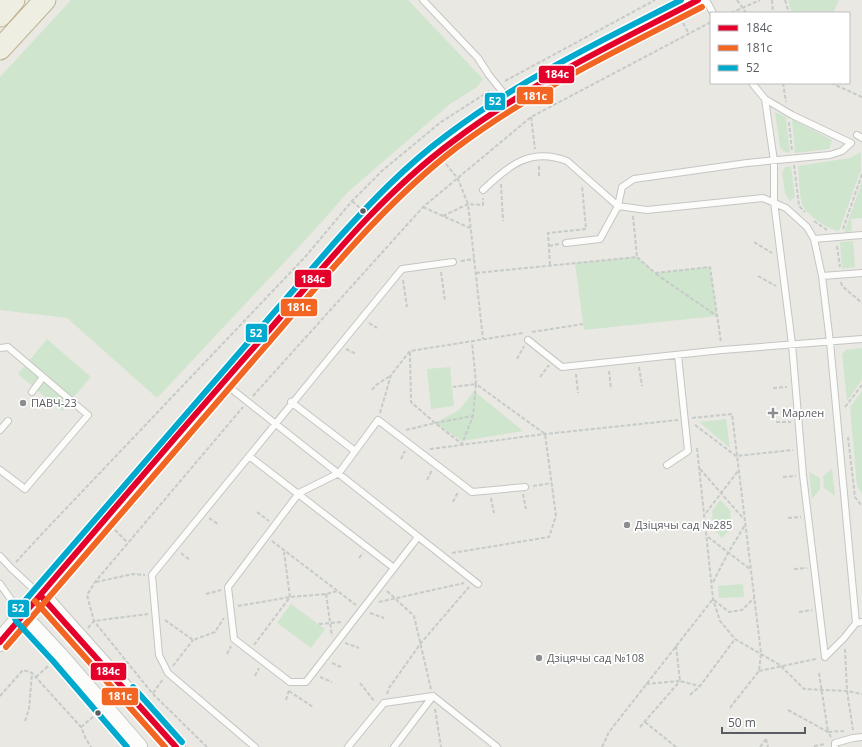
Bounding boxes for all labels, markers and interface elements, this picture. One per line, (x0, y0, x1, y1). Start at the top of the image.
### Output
legend (710, 12, 850, 84)
text: 184с (746, 19, 773, 36)
text: 181с (746, 39, 773, 56)
text: 52 (746, 59, 760, 76)
line badge: 184с (538, 65, 575, 84)
text: 184с (545, 66, 570, 81)
line badge: 181с (516, 86, 554, 105)
text: 181с (523, 88, 548, 103)
line badge: 52 (484, 92, 506, 111)
text: 52 (489, 93, 501, 108)
unlabelled marker (358, 206, 368, 216)
line badge: 184с (294, 269, 332, 288)
text: 184с (301, 271, 326, 286)
line badge: 181с (280, 298, 318, 317)
text: 181с (287, 299, 312, 314)
line badge: 52 (245, 323, 268, 343)
text: 52 (250, 325, 262, 340)
place label: ПАВЧ-23 (31, 395, 77, 410)
marker: ПАВЧ-23 (18, 398, 28, 408)
place label: Марлен (782, 405, 824, 420)
marker: Марлен (767, 407, 779, 419)
place label: Дзіцячы сад №285 (635, 517, 732, 532)
marker: Дзіцячы сад №285 (622, 520, 632, 530)
line badge: 52 (7, 599, 30, 618)
text: 52 (12, 600, 24, 615)
place label: Дзіцячы сад №108 (547, 650, 644, 665)
marker: Дзіцячы сад №108 (534, 653, 544, 663)
line badge: 184с (90, 662, 127, 681)
text: 184с (96, 663, 121, 678)
line badge: 181с (101, 687, 139, 706)
text: 181с (108, 688, 133, 703)
unlabelled marker (93, 708, 103, 718)
scale bar (722, 709, 805, 735)
text: 50 m (728, 714, 756, 731)

